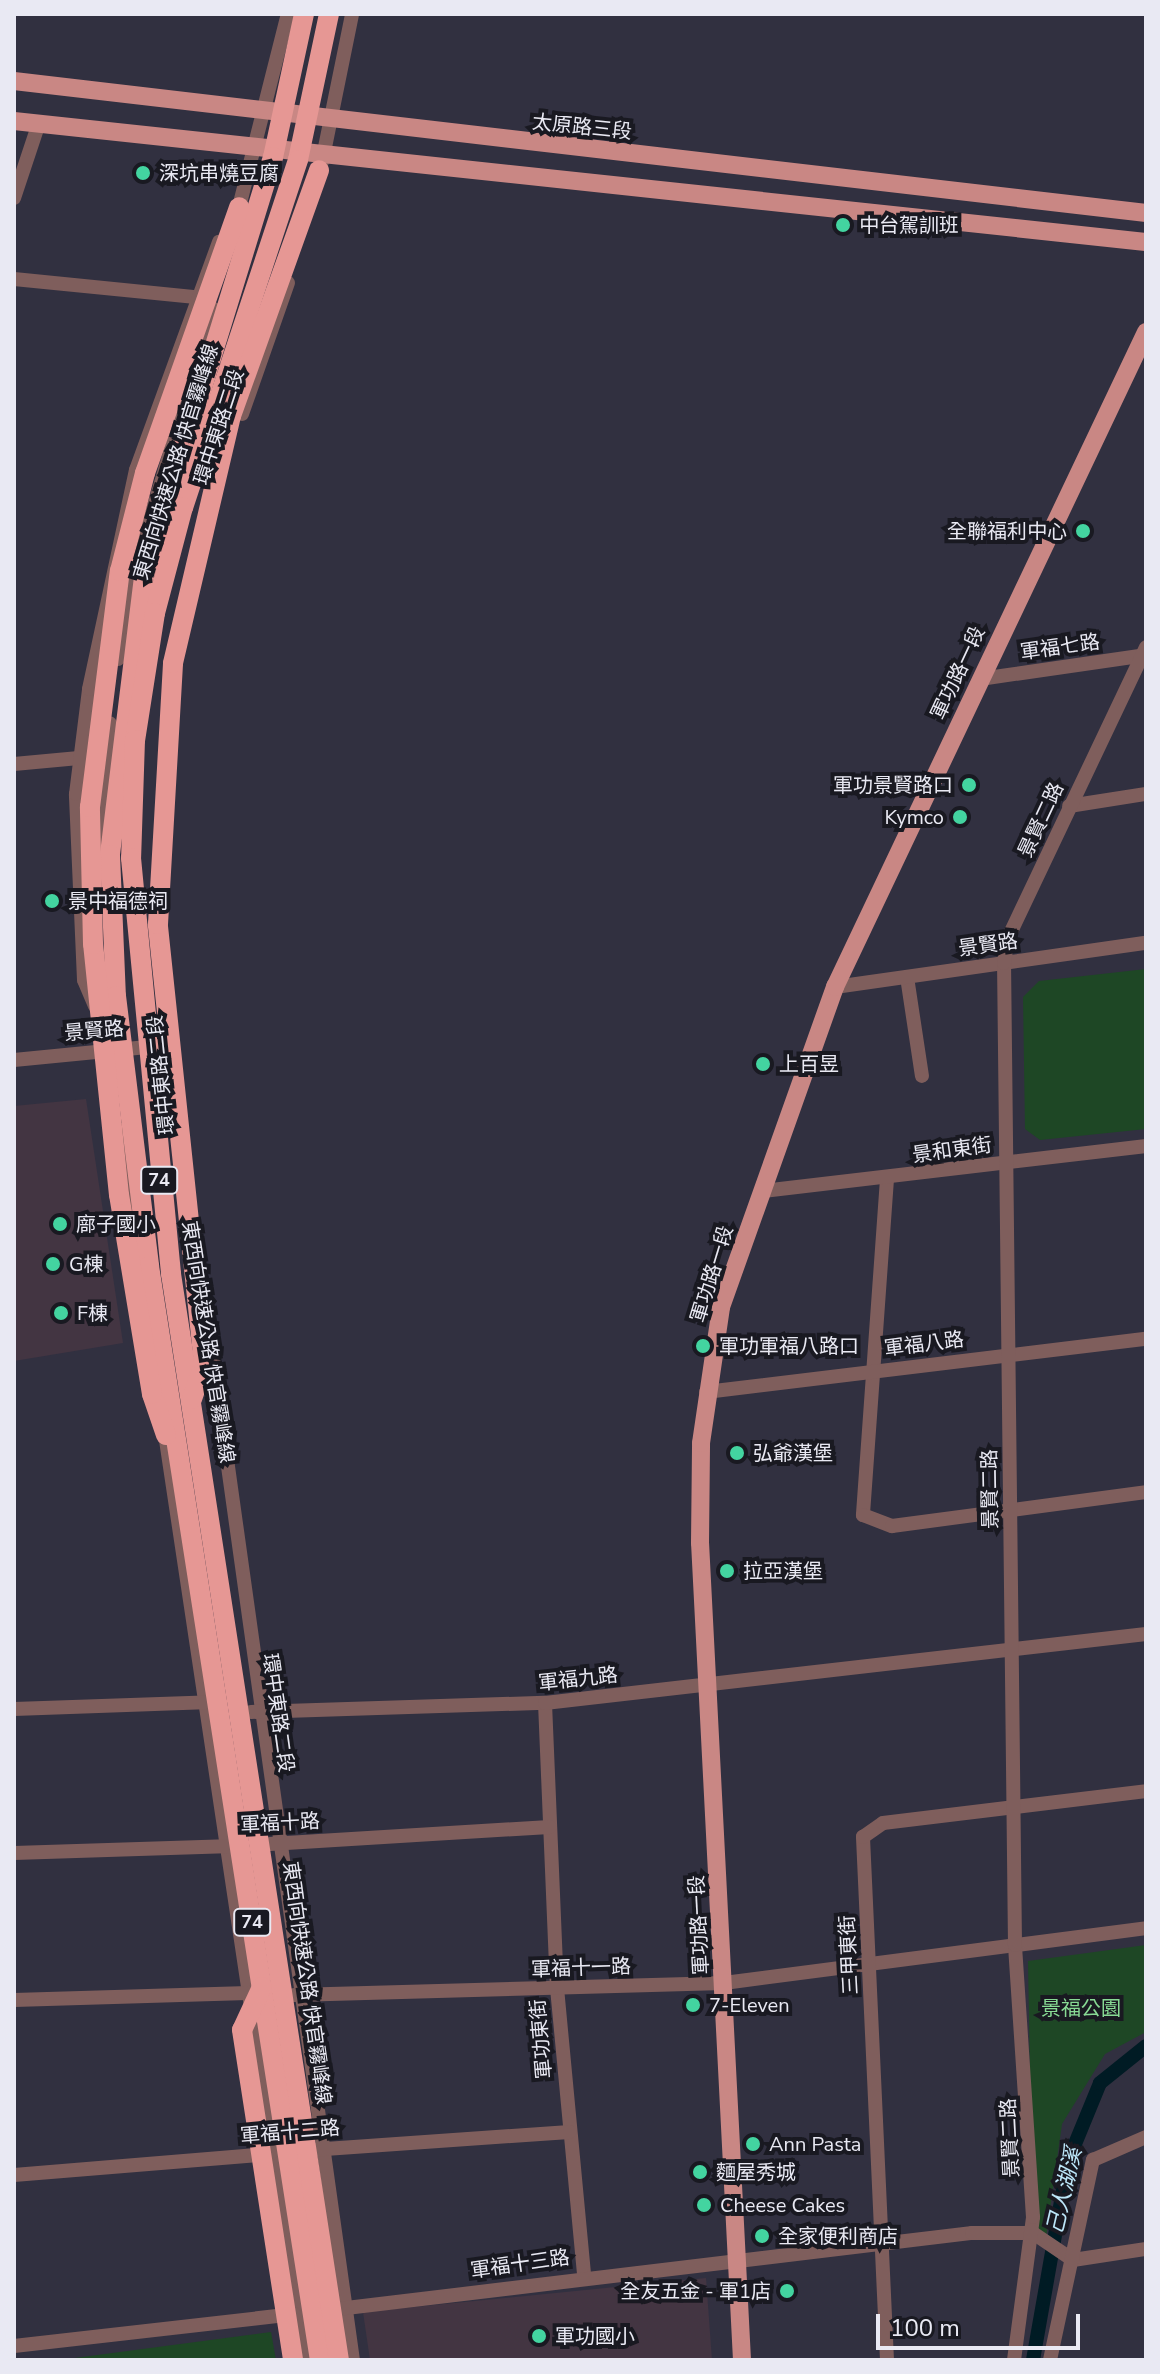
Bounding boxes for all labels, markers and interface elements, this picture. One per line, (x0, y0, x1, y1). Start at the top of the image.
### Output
street label: 太原路三段 (531, 110, 633, 144)
place label: 深坑串燒豆腐 (159, 161, 279, 185)
marker: 深坑串燒豆腐 (134, 164, 152, 182)
place label: 中台駕訓班 (859, 213, 959, 237)
marker: 中台駕訓班 (834, 216, 852, 234)
street label: 東西向快速公路 快官霧峰線 (129, 341, 223, 583)
street label: 環中東路二段 (189, 366, 249, 488)
place label: 全聯福利中心 (947, 519, 1067, 543)
marker: 全聯福利中心 (1074, 522, 1092, 540)
street label: 軍功路一段 (926, 623, 990, 723)
street label: 軍福七路 (1019, 630, 1101, 664)
place label: 軍功景賢路口 (833, 773, 953, 797)
marker: 軍功景賢路口 (960, 776, 978, 794)
street label: 景賢二路 (1013, 779, 1069, 861)
place label: Kymco (884, 805, 944, 829)
marker: Kymco (951, 808, 969, 826)
place label: 景中福德祠 (68, 889, 168, 913)
marker: 景中福德祠 (43, 892, 61, 910)
street label: 景賢路 (957, 929, 1019, 961)
street label: 環中東路二段 (143, 1014, 179, 1136)
street label: 景賢路 (63, 1016, 125, 1046)
place label: 上百昱 (779, 1052, 839, 1076)
marker: 上百昱 (754, 1055, 772, 1073)
street label: 景和東街 (911, 1133, 993, 1167)
road number: 74 (139, 1166, 179, 1194)
place label: 廍子國小 (76, 1212, 156, 1236)
marker: 廍子國小 (51, 1215, 69, 1233)
street label: 東西向快速公路 快官霧峰線 (177, 1219, 239, 1465)
street label: 軍功路一段 (686, 1223, 738, 1325)
place label: G棟 (69, 1252, 104, 1276)
marker: G棟 (44, 1255, 62, 1273)
place label: F棟 (77, 1301, 108, 1325)
marker: F棟 (52, 1304, 70, 1322)
street label: 軍福八路 (883, 1327, 965, 1361)
place label: 軍功軍福八路口 (719, 1334, 859, 1358)
marker: 軍功軍福八路口 (694, 1337, 712, 1355)
place label: 弘爺漢堡 (753, 1441, 833, 1465)
marker: 弘爺漢堡 (728, 1444, 746, 1462)
street label: 景賢二路 (977, 1449, 1003, 1529)
place label: 拉亞漢堡 (743, 1559, 823, 1583)
marker: 拉亞漢堡 (718, 1562, 736, 1580)
street label: 環中東路二段 (258, 1652, 298, 1774)
street label: 軍福九路 (537, 1663, 619, 1695)
street label: 軍福十路 (239, 1809, 321, 1837)
street label: 東西向快速公路 快官霧峰線 (278, 1860, 336, 2106)
street label: 軍功路一段 (684, 1874, 714, 1976)
road number: 74 (232, 1908, 272, 1936)
street label: 三甲東街 (835, 1914, 863, 1996)
street label: 軍福十一路 (531, 1954, 631, 1982)
place label: 7-Eleven (709, 1993, 790, 2017)
marker: 7-Eleven (684, 1996, 702, 2014)
park label: 景福公園 (1041, 1996, 1121, 2020)
street label: 軍功東街 (526, 1998, 556, 2080)
street label: 景賢二路 (996, 2097, 1024, 2179)
street label: 軍福十二路 (239, 2116, 341, 2148)
place label: Ann Pasta (769, 2132, 861, 2156)
marker: Ann Pasta (744, 2135, 762, 2153)
water label: 己人湖溪 (1042, 2145, 1088, 2237)
place label: 麵屋秀城 (716, 2160, 796, 2184)
marker: 麵屋秀城 (691, 2163, 709, 2181)
place label: Cheese Cakes (720, 2193, 845, 2217)
marker: Cheese Cakes (695, 2196, 713, 2214)
place label: 全家便利商店 (778, 2224, 898, 2248)
marker: 全家便利商店 (753, 2227, 771, 2245)
street label: 軍福十三路 (469, 2245, 571, 2283)
place label: 全友五金 - 軍1店 (620, 2279, 771, 2303)
marker: 全友五金 - 軍1店 (778, 2282, 796, 2300)
scale bar (880, 2298, 1084, 2348)
text: 100 m (890, 2312, 960, 2344)
place label: 軍功國小 (555, 2324, 635, 2348)
marker: 軍功國小 (530, 2327, 548, 2345)

